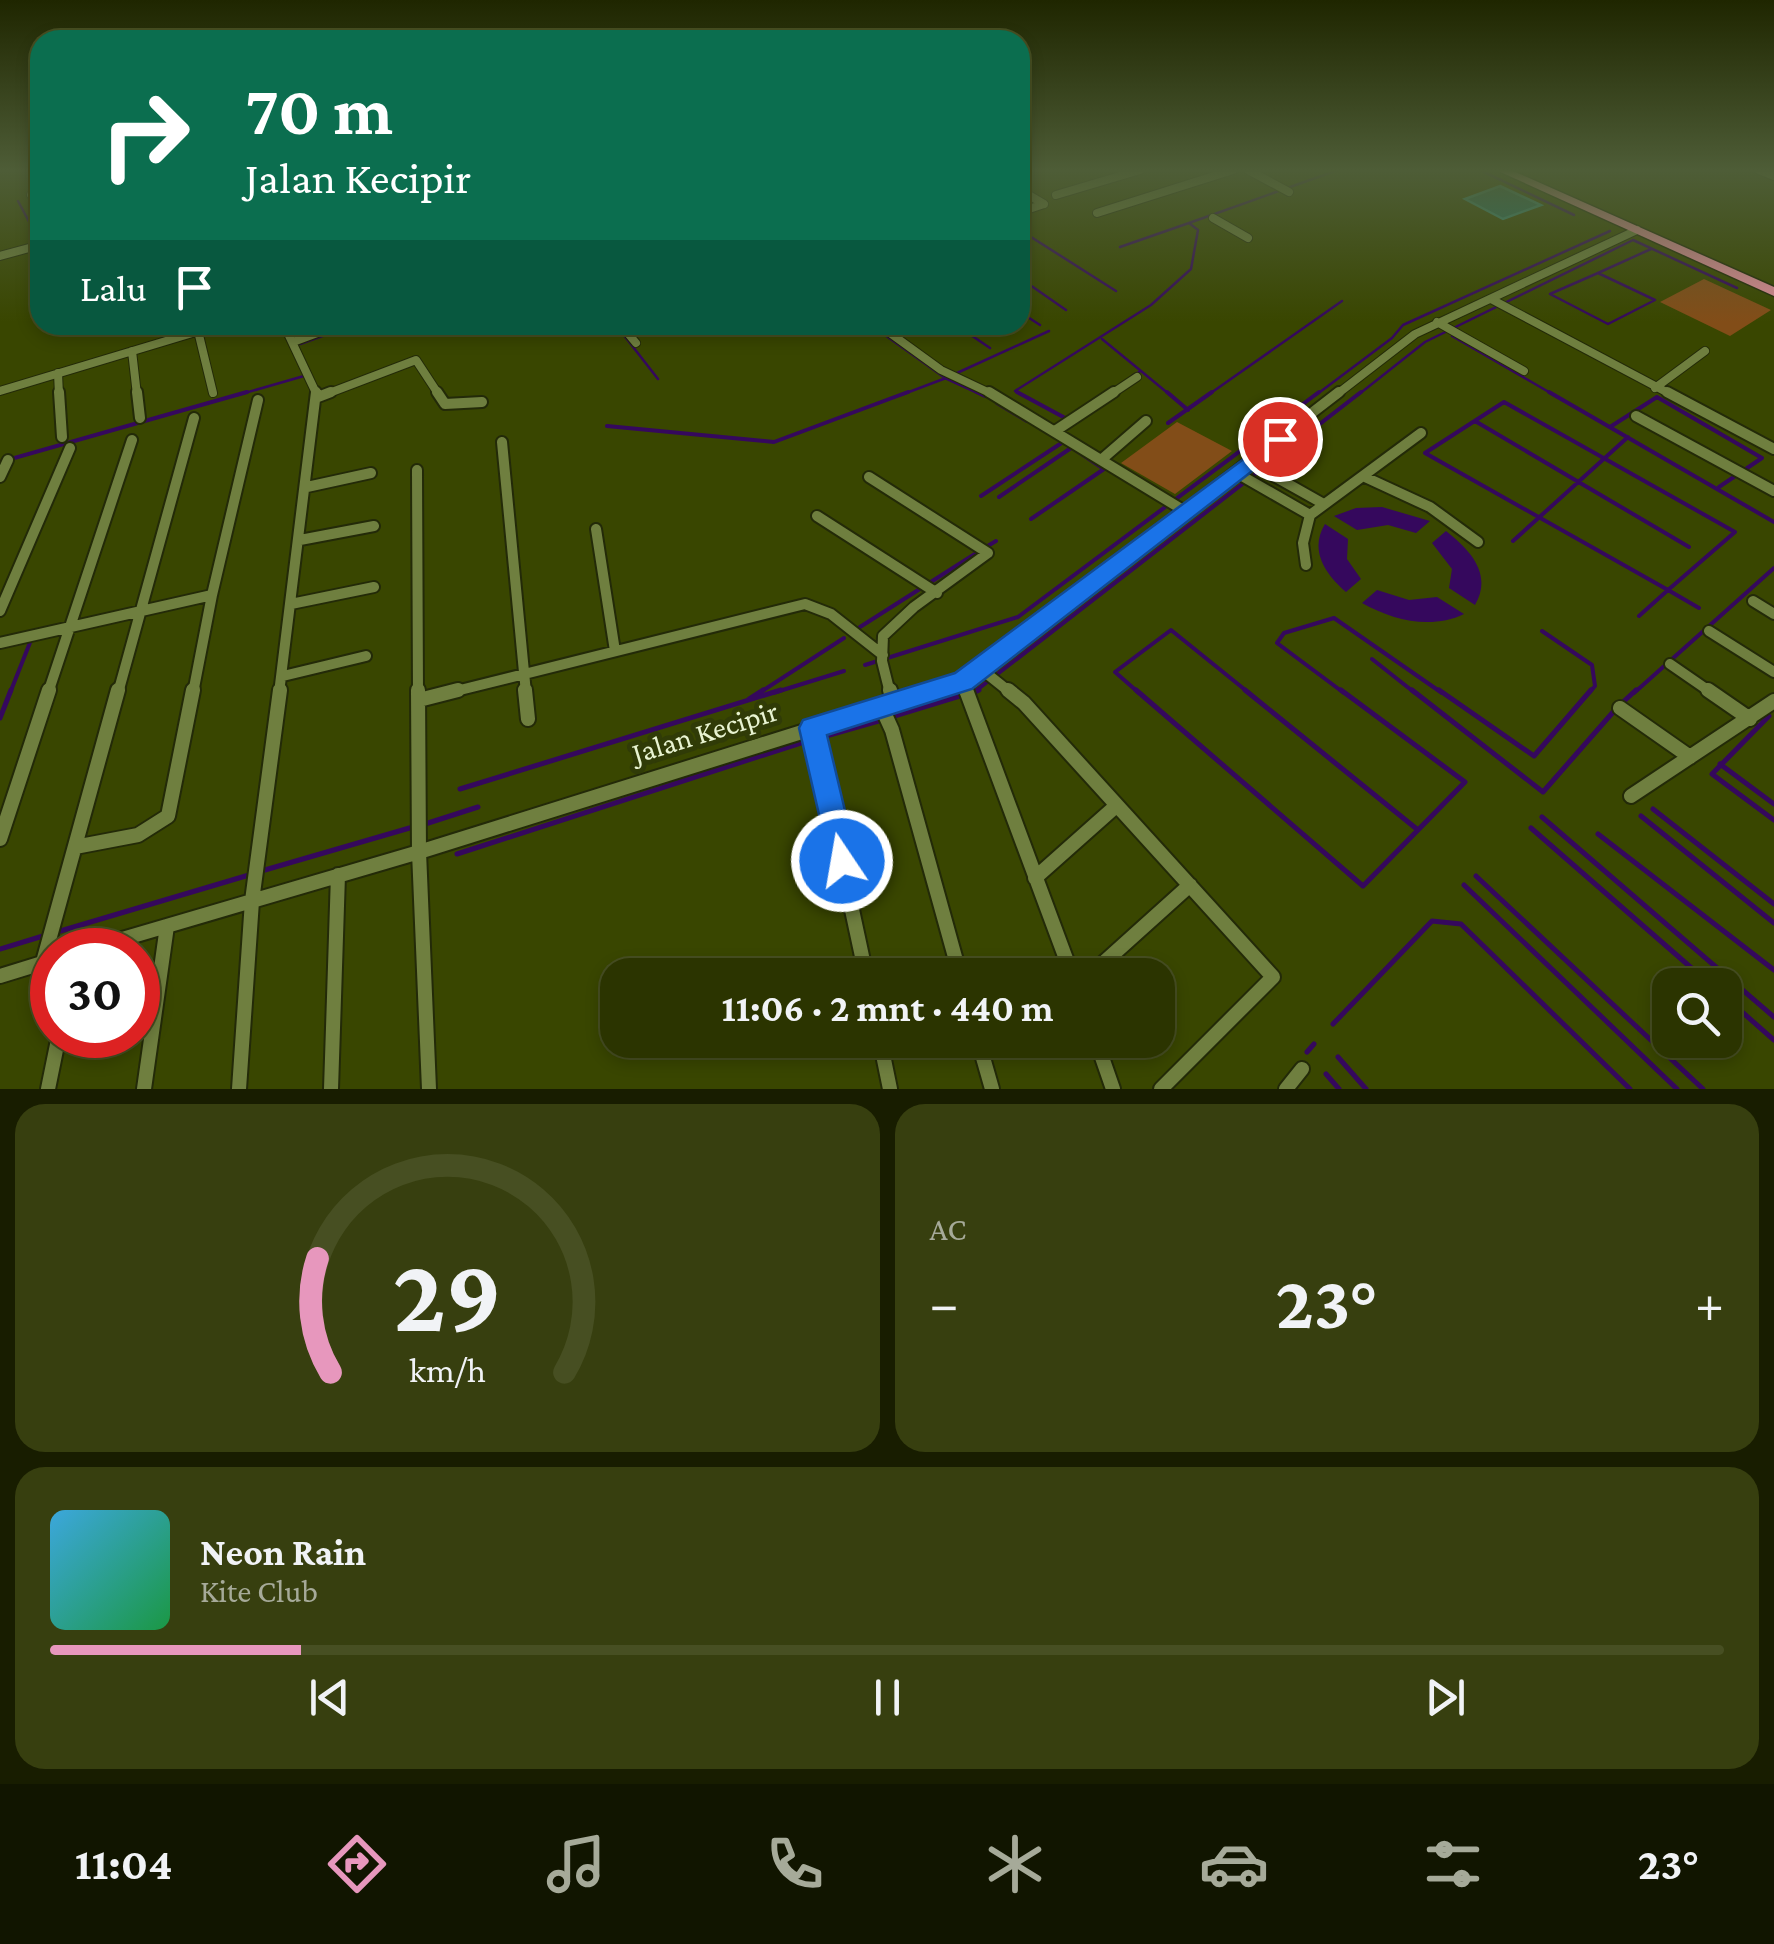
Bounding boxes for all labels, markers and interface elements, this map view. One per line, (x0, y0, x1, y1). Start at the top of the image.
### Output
icon: right (80, 70, 210, 200)
text: 70 m (245, 71, 393, 149)
text: Jalan Kecipir (245, 153, 471, 203)
icon: arrive (167, 260, 222, 315)
text: Lalu (80, 267, 147, 309)
pin (1238, 397, 1323, 482)
icon: arrive (1253, 412, 1308, 467)
street label: Jalan Kecipir (625, 694, 782, 771)
position arrow (790, 809, 894, 913)
speed limit sign: 30 (30, 928, 160, 1058)
map controls (1652, 968, 1742, 1058)
button: search (1652, 968, 1742, 1058)
text: 11:06 · 2 mnt · 440 m (721, 987, 1054, 1029)
text: AC (930, 1211, 966, 1247)
text: 29 (393, 1237, 502, 1352)
text: 23° (1275, 1261, 1378, 1344)
text: − (930, 1273, 959, 1334)
text: + (1695, 1273, 1724, 1334)
text: km/h (409, 1350, 486, 1390)
text: Neon Rain (200, 1531, 366, 1573)
text: Kite Club (200, 1573, 318, 1609)
icon: previous (302, 1670, 357, 1725)
icon: pause (860, 1670, 915, 1725)
icon: next (1418, 1670, 1473, 1725)
icon: directions (322, 1829, 392, 1899)
icon: music (541, 1829, 611, 1899)
icon: phone (760, 1829, 830, 1899)
icon: climate (980, 1829, 1050, 1899)
icon: car (1199, 1829, 1269, 1899)
icon: filters (1418, 1829, 1488, 1899)
text: 11:04 (75, 1839, 172, 1889)
text: 23° (1638, 1839, 1699, 1889)

